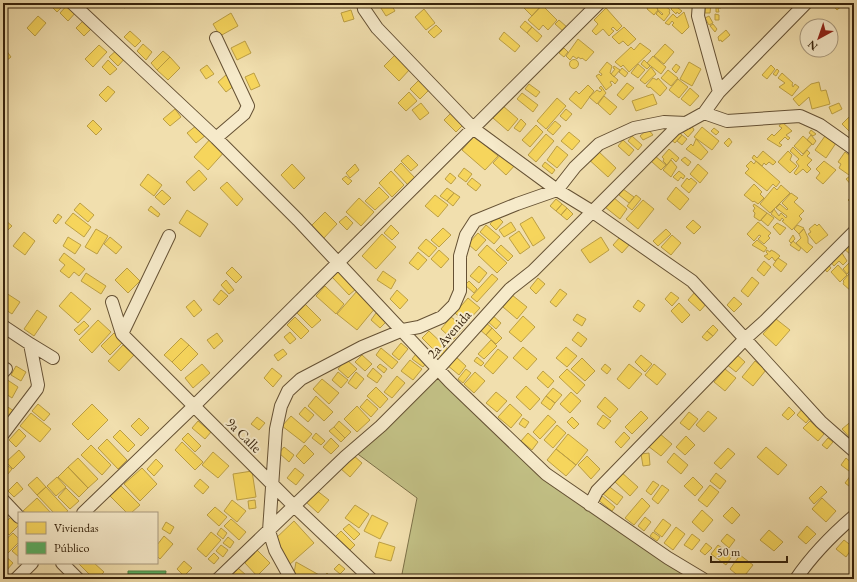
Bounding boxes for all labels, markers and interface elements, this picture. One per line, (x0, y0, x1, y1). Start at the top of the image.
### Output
north arrow (799, 18, 839, 58)
text: N (805, 37, 820, 54)
street label: 2a Avenida (423, 306, 475, 362)
street label: 9a Calle (222, 413, 266, 457)
legend (18, 512, 158, 564)
text: Viviendas (54, 520, 99, 536)
scale bar (711, 538, 787, 564)
text: Público (54, 540, 89, 556)
text: 50 m (717, 544, 741, 560)

